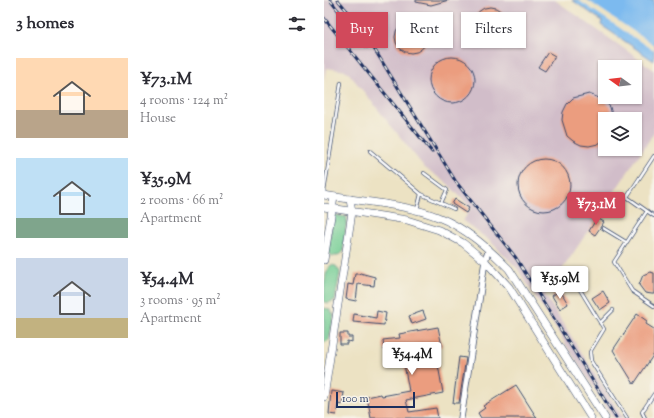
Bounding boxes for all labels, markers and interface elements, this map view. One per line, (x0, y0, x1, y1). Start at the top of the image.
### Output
text: 3 homes (16, 12, 74, 36)
chip: Buy (336, 12, 388, 48)
chip: Rent (396, 12, 453, 48)
chip: Filters (461, 12, 526, 48)
icon: filters (286, 13, 308, 35)
north arrow (598, 60, 642, 104)
map controls (598, 60, 642, 156)
text: ¥73.1M (140, 68, 192, 92)
icon: home (48, 74, 96, 122)
text: 4 rooms · 124 m² (140, 92, 228, 110)
text: House (140, 110, 176, 128)
button: layers (598, 112, 642, 156)
text: ¥35.9M (140, 168, 191, 192)
icon: home (48, 174, 96, 222)
text: 2 rooms · 66 m² (140, 192, 223, 210)
pin: ¥73.1M (563, 192, 629, 226)
text: ¥73.1M (576, 196, 616, 214)
text: Apartment (140, 210, 201, 228)
pin: ¥35.9M (527, 266, 593, 300)
text: ¥54.4M (140, 268, 194, 292)
text: ¥35.9M (540, 270, 580, 288)
icon: home (48, 274, 96, 322)
text: 3 rooms · 95 m² (140, 292, 221, 310)
text: Apartment (140, 310, 201, 328)
pin: ¥54.4M (379, 342, 445, 376)
text: ¥54.4M (391, 346, 433, 364)
scale bar (336, 390, 415, 409)
text: 100 m (342, 391, 369, 407)

